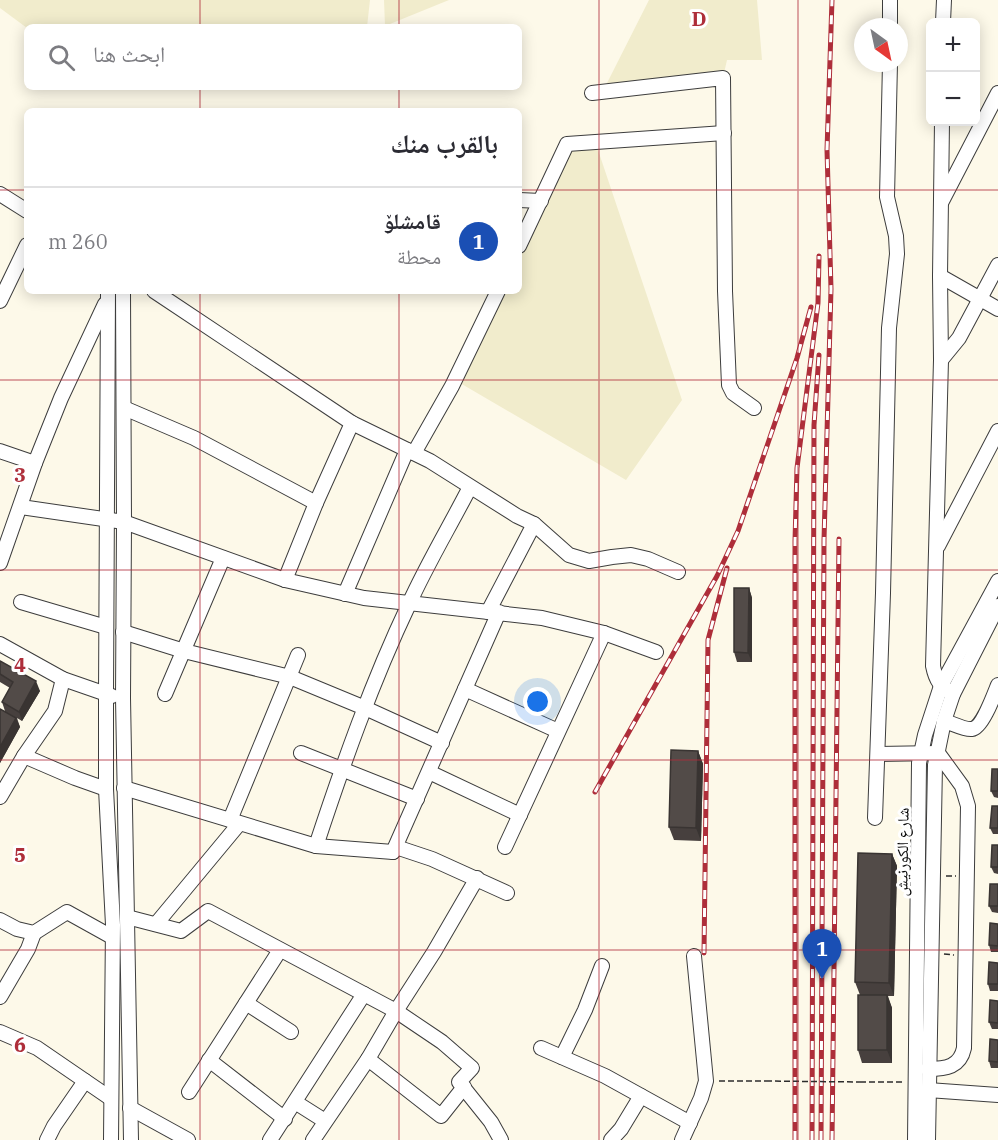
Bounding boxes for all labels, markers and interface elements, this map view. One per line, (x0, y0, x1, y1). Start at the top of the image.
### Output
text: D (691, 5, 707, 32)
north arrow (854, 18, 908, 72)
map controls (926, 18, 980, 126)
button: + (926, 18, 980, 72)
search box (24, 24, 522, 90)
text: ابحث هنا (93, 39, 165, 68)
icon: search (45, 41, 78, 74)
button: − (926, 72, 980, 126)
text: بالقرب منك (390, 126, 498, 160)
text: قامشلۆ (383, 206, 441, 235)
text: 260 m (48, 228, 108, 255)
text: 1 (473, 228, 485, 255)
text: محطة (397, 243, 441, 270)
text: 3 (14, 461, 26, 488)
text: 4 (14, 651, 26, 678)
your location (523, 687, 552, 716)
street label: شارع الكورنيش (891, 807, 914, 897)
text: 5 (14, 841, 26, 868)
pin: 1 (802, 930, 842, 979)
text: 6 (14, 1031, 26, 1058)

